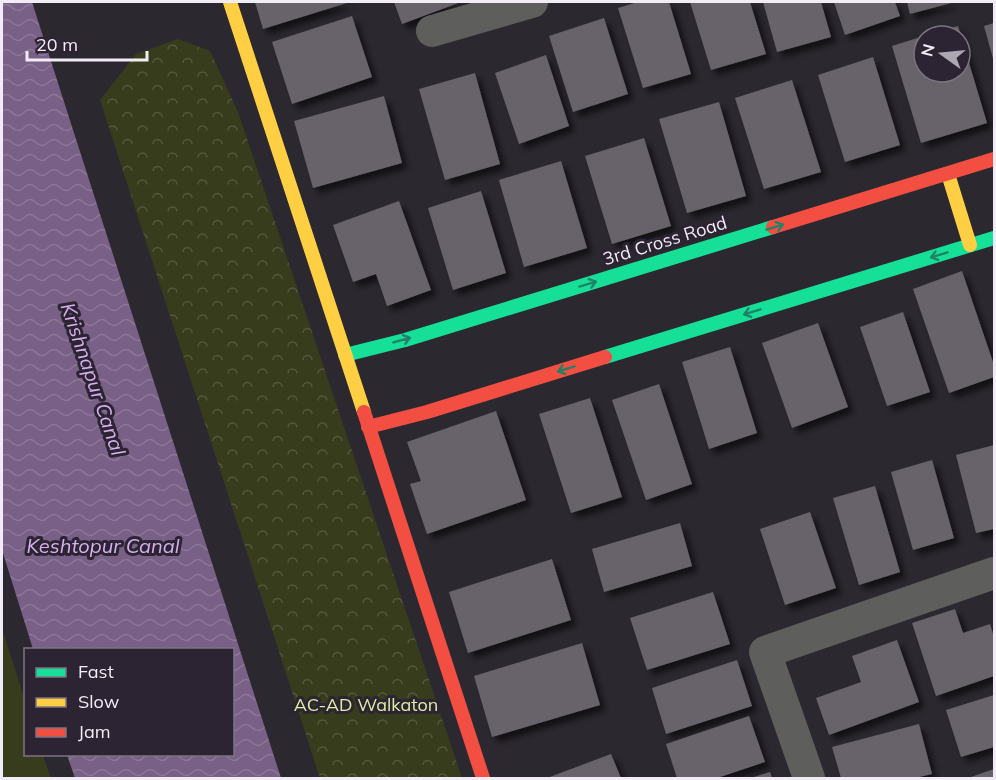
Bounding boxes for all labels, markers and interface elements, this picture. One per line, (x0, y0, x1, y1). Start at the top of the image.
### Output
scale bar (27, 24, 147, 62)
north arrow (912, 24, 972, 84)
text: 20 m (36, 33, 78, 56)
text: N (916, 42, 939, 59)
street label: 3rd Cross Road (600, 211, 730, 270)
one-way arrow (765, 221, 784, 232)
one-way arrow (930, 250, 949, 261)
one-way arrow (578, 278, 597, 289)
water label: Krishnapur Canal (56, 299, 131, 459)
one-way arrow (743, 307, 762, 318)
one-way arrow (392, 334, 411, 346)
one-way arrow (557, 364, 576, 375)
water label: Keshtopur Canal (26, 533, 180, 558)
legend (24, 648, 234, 756)
text: Fast (78, 660, 114, 683)
text: Slow (78, 690, 120, 713)
park label: AC-AD Walkaton (294, 693, 438, 716)
text: Jam (78, 720, 111, 743)

